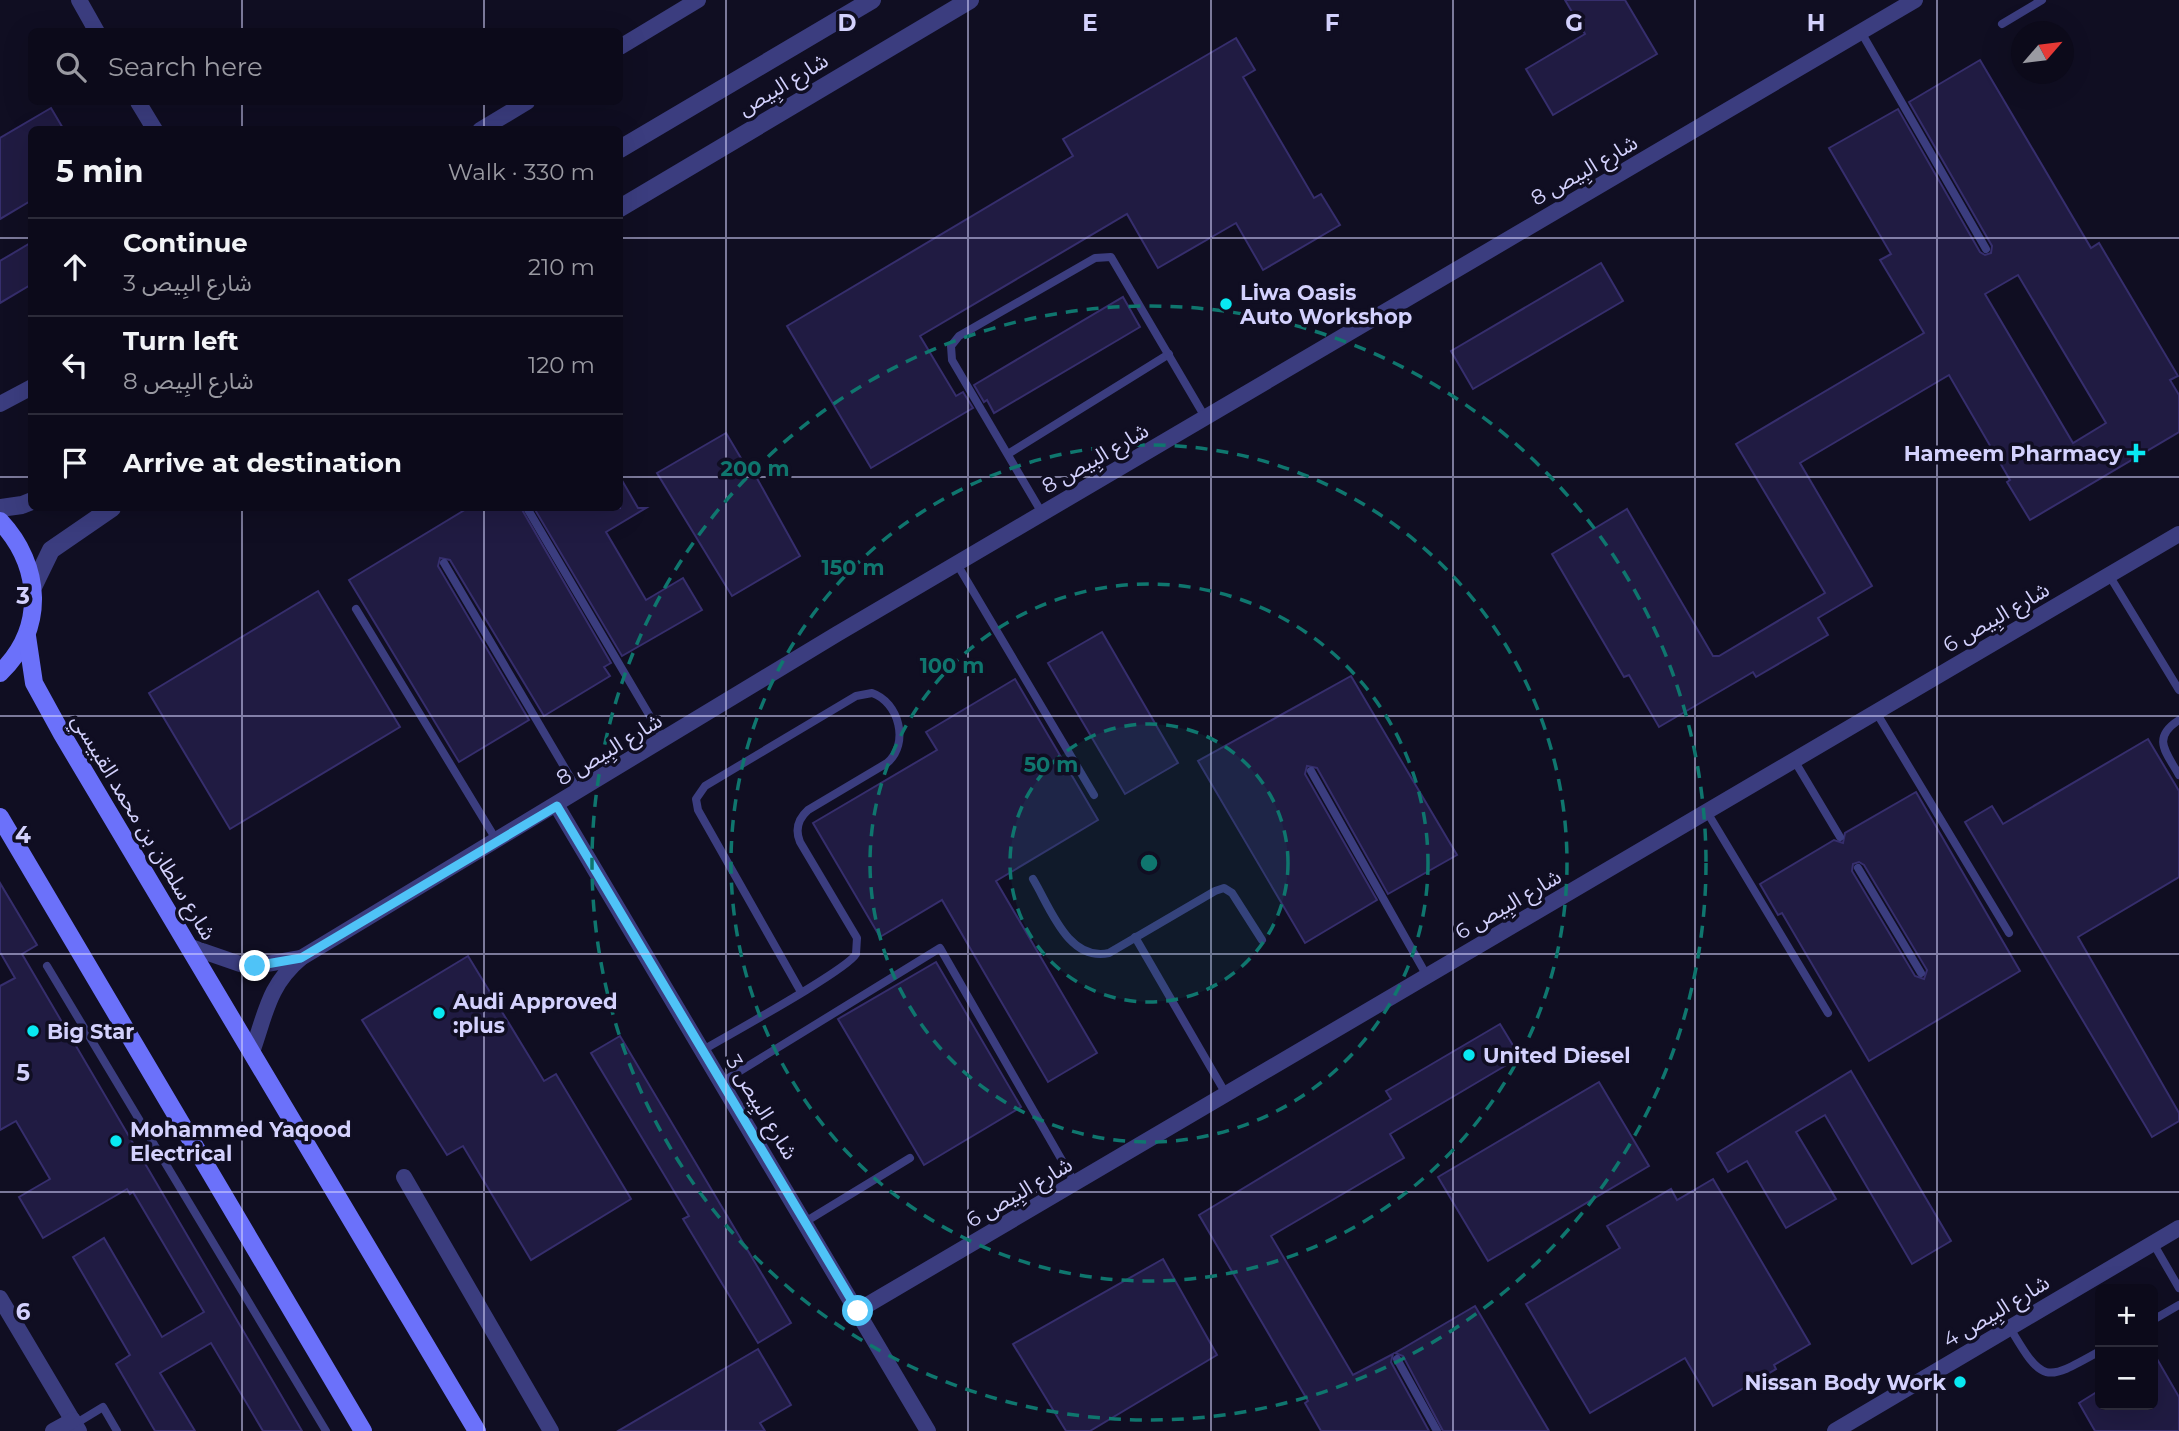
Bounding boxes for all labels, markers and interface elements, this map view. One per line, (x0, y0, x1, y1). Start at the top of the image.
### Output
text: D (838, 9, 857, 37)
text: E (1082, 9, 1098, 37)
text: F (1325, 9, 1340, 37)
text: G (1565, 9, 1583, 37)
text: H (1807, 9, 1825, 37)
north arrow (2011, 21, 2074, 84)
search box (28, 28, 623, 105)
street label: شارع البِيص (734, 47, 834, 123)
icon: search (52, 48, 90, 86)
text: Search here (108, 51, 263, 83)
street label: شارع البِيص 8 (1526, 129, 1643, 213)
text: 5 min (56, 153, 144, 190)
text: Walk · 330 m (448, 158, 595, 186)
text: Continue (123, 227, 248, 259)
icon: ahead (56, 248, 94, 286)
text: 210 m (528, 253, 595, 281)
text: شارع البِيص 3 (123, 269, 252, 297)
place label: Liwa Oasis Auto Workshop (1239, 280, 1412, 329)
marker: Liwa Oasis Auto Workshop (1218, 296, 1234, 312)
text: Turn left (123, 325, 239, 357)
icon: left (56, 346, 94, 384)
text: 120 m (528, 351, 595, 379)
text: شارع البِيص 8 (123, 367, 254, 395)
street label: شارع البِيص 8 (1037, 417, 1154, 501)
place label: Hameem Pharmacy (1904, 441, 2122, 466)
icon: arrive (56, 444, 94, 482)
marker: Hameem Pharmacy (2128, 445, 2144, 461)
text: Arrive at destination (123, 447, 402, 479)
text: 200 m (721, 456, 789, 481)
text: 150 m (822, 555, 884, 580)
street label: شارع البِيص 6 (1938, 577, 2055, 660)
text: 3 (15, 582, 30, 610)
text: 100 m (920, 653, 984, 678)
street label: شارع البِيص 8 (551, 708, 668, 793)
street label: شارع سلطان بن محمد القبيسي (63, 710, 221, 946)
text: 50 m (1024, 752, 1078, 777)
text: 4 (15, 821, 31, 849)
centre of rings (1137, 851, 1161, 875)
street label: شارع البِيص 6 (1450, 864, 1567, 947)
route end (239, 950, 270, 981)
place label: Audi Approved :plus (452, 989, 618, 1038)
marker: Audi Approved :plus (431, 1005, 447, 1021)
place label: Big Star (47, 1019, 134, 1044)
marker: Big Star (25, 1023, 41, 1039)
place label: United Diesel (1483, 1043, 1631, 1068)
marker: United Diesel (1461, 1047, 1477, 1063)
street label: شارع البِيص 3 (718, 1050, 803, 1165)
text: 5 (16, 1059, 30, 1087)
place label: Mohammed Yaqood Electrical (130, 1117, 352, 1166)
marker: Mohammed Yaqood Electrical (108, 1133, 124, 1149)
street label: شارع البِيص 6 (961, 1152, 1078, 1235)
street label: شارع البِيص 4 (1938, 1269, 2055, 1355)
map controls (2095, 1284, 2158, 1410)
button: + (2095, 1284, 2158, 1347)
route start (842, 1295, 873, 1326)
text: 6 (16, 1298, 31, 1326)
button: − (2095, 1347, 2158, 1410)
place label: Nissan Body Work (1744, 1370, 1946, 1395)
marker: Nissan Body Work (1952, 1374, 1968, 1390)

